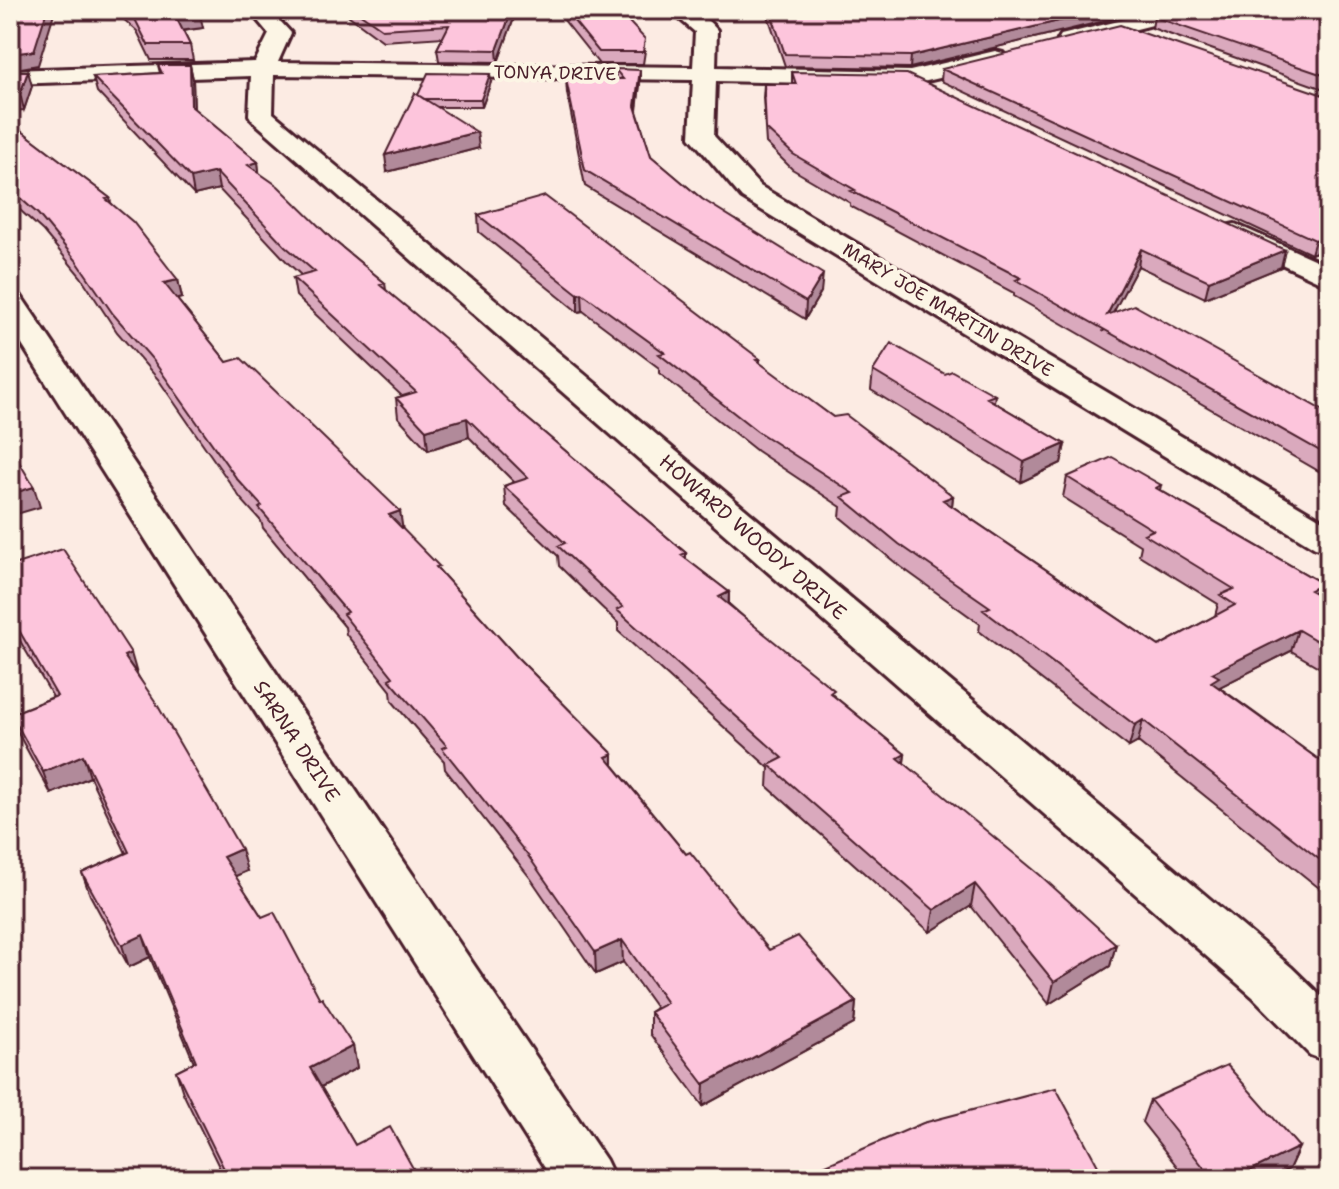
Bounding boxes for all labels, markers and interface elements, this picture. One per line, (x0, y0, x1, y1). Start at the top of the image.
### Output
street label: TONYA DRIVE (493, 60, 617, 86)
street label: MARY JOE MARTIN DRIVE (838, 237, 1058, 383)
street label: HOWARD WOODY DRIVE (654, 448, 852, 626)
street label: SARNA DRIVE (248, 675, 346, 807)

